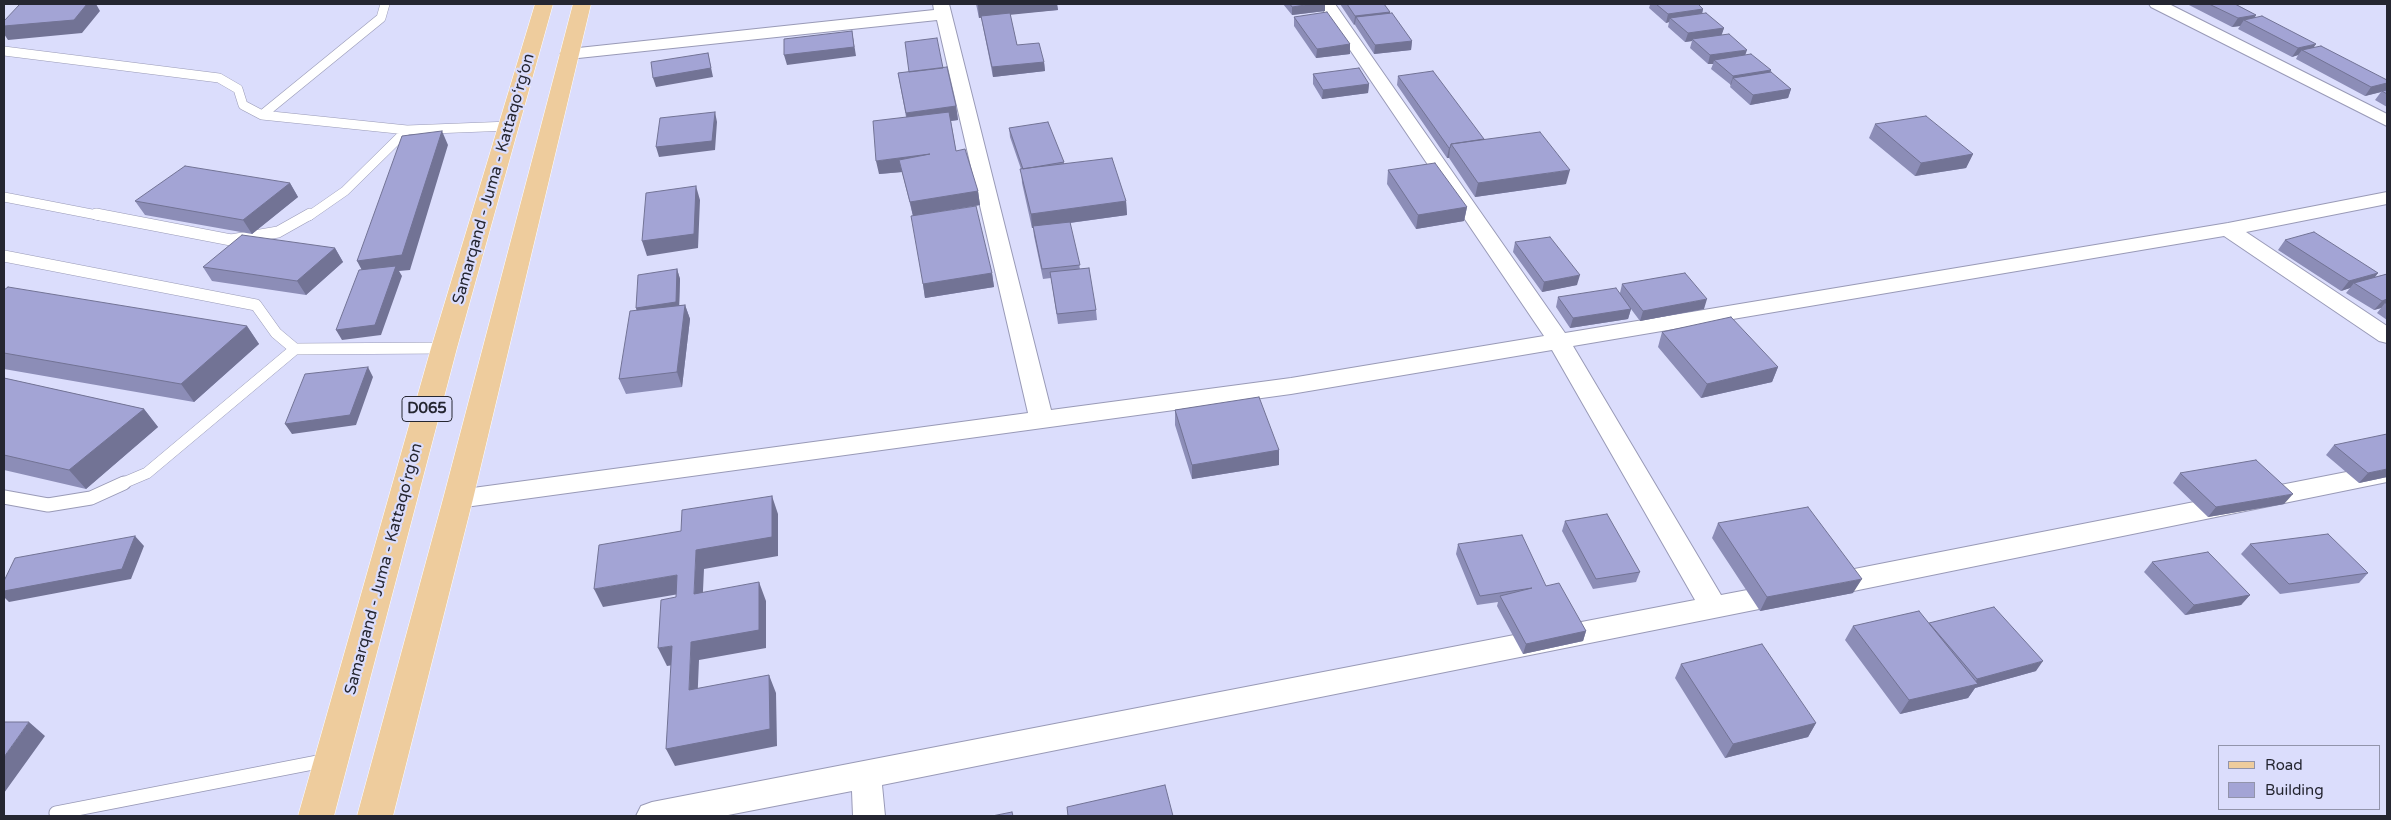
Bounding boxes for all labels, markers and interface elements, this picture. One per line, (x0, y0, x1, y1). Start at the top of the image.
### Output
street label: Samarqand - Juma - Kattaqo‘rg‘on (449, 51, 539, 307)
road number: D065 (402, 396, 452, 422)
street label: Samarqand - Juma - Kattaqo‘rg‘on (341, 441, 427, 697)
legend (2218, 745, 2381, 810)
text: Road (2265, 756, 2303, 774)
text: Building (2265, 781, 2324, 799)

